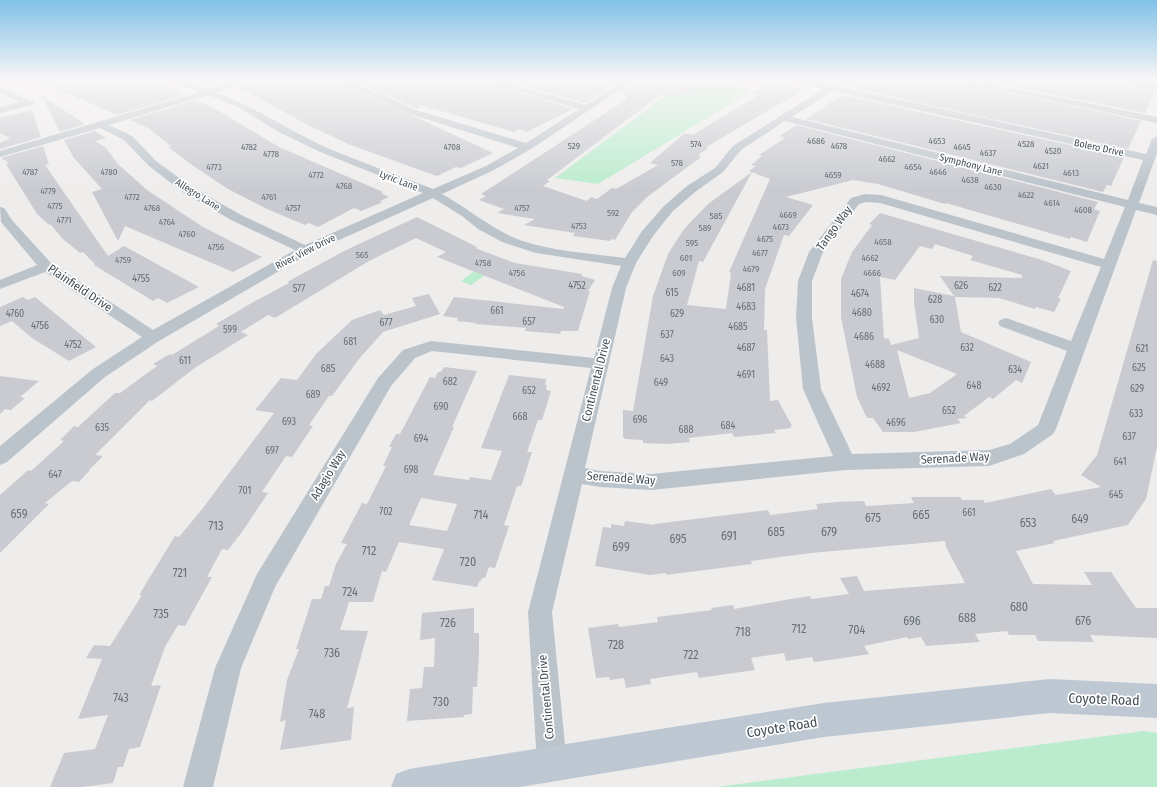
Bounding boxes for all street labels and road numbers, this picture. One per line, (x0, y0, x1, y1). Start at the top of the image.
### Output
street label: Bolero Drive (1073, 137, 1125, 159)
street label: Symphony Lane (938, 151, 1003, 179)
street label: Lyric Lane (378, 168, 420, 194)
street label: Allegro Lane (173, 176, 222, 213)
street label: Tango Way (813, 203, 855, 253)
street label: River View Drive (273, 232, 338, 272)
street label: Plainfield Drive (45, 261, 115, 315)
street label: Continental Drive (579, 337, 613, 423)
street label: Adagio Way (308, 447, 349, 503)
street label: Serenade Way (920, 449, 990, 467)
street label: Serenade Way (586, 469, 656, 487)
street label: Continental Drive (535, 654, 557, 740)
street label: Coyote Road (1068, 690, 1140, 709)
street label: Coyote Road (746, 714, 819, 741)

